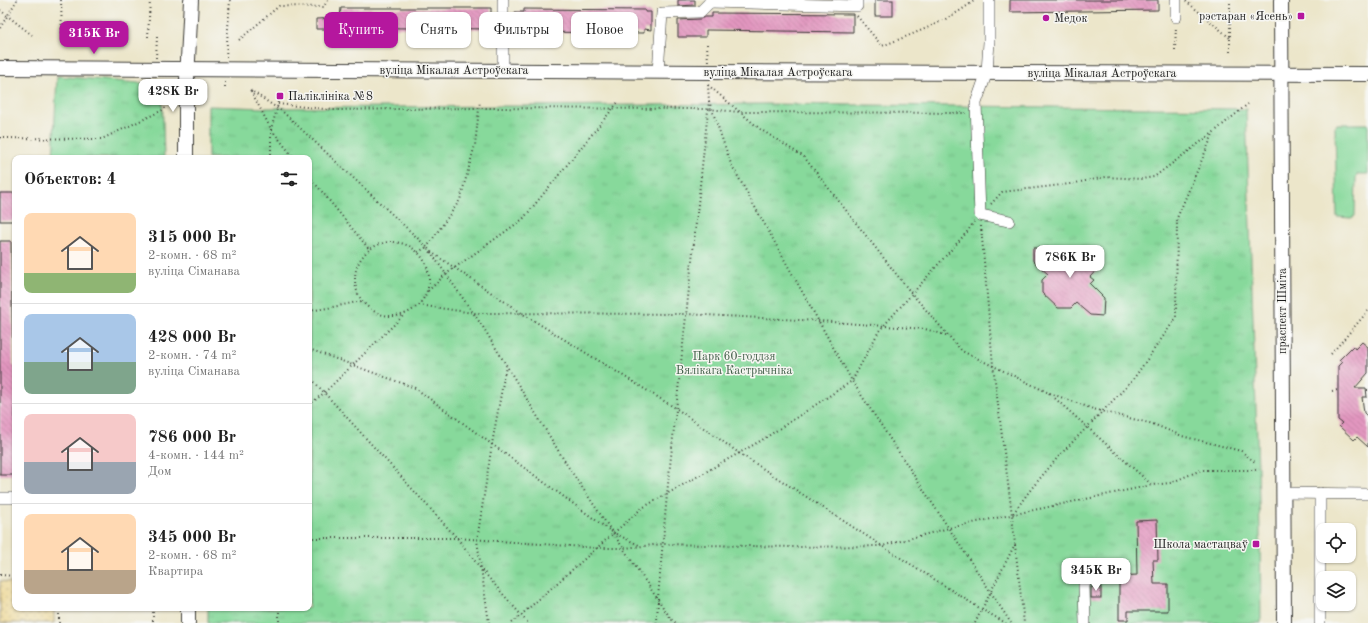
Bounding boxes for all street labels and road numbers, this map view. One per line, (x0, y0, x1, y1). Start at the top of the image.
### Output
street label: вуліца Мікалая Астроўскага (379, 64, 529, 77)
street label: вуліца Мікалая Астроўскага (703, 66, 853, 79)
street label: вуліца Мікалая Астроўскага (1027, 67, 1177, 80)
street label: праспект Шміта (1276, 268, 1289, 354)

